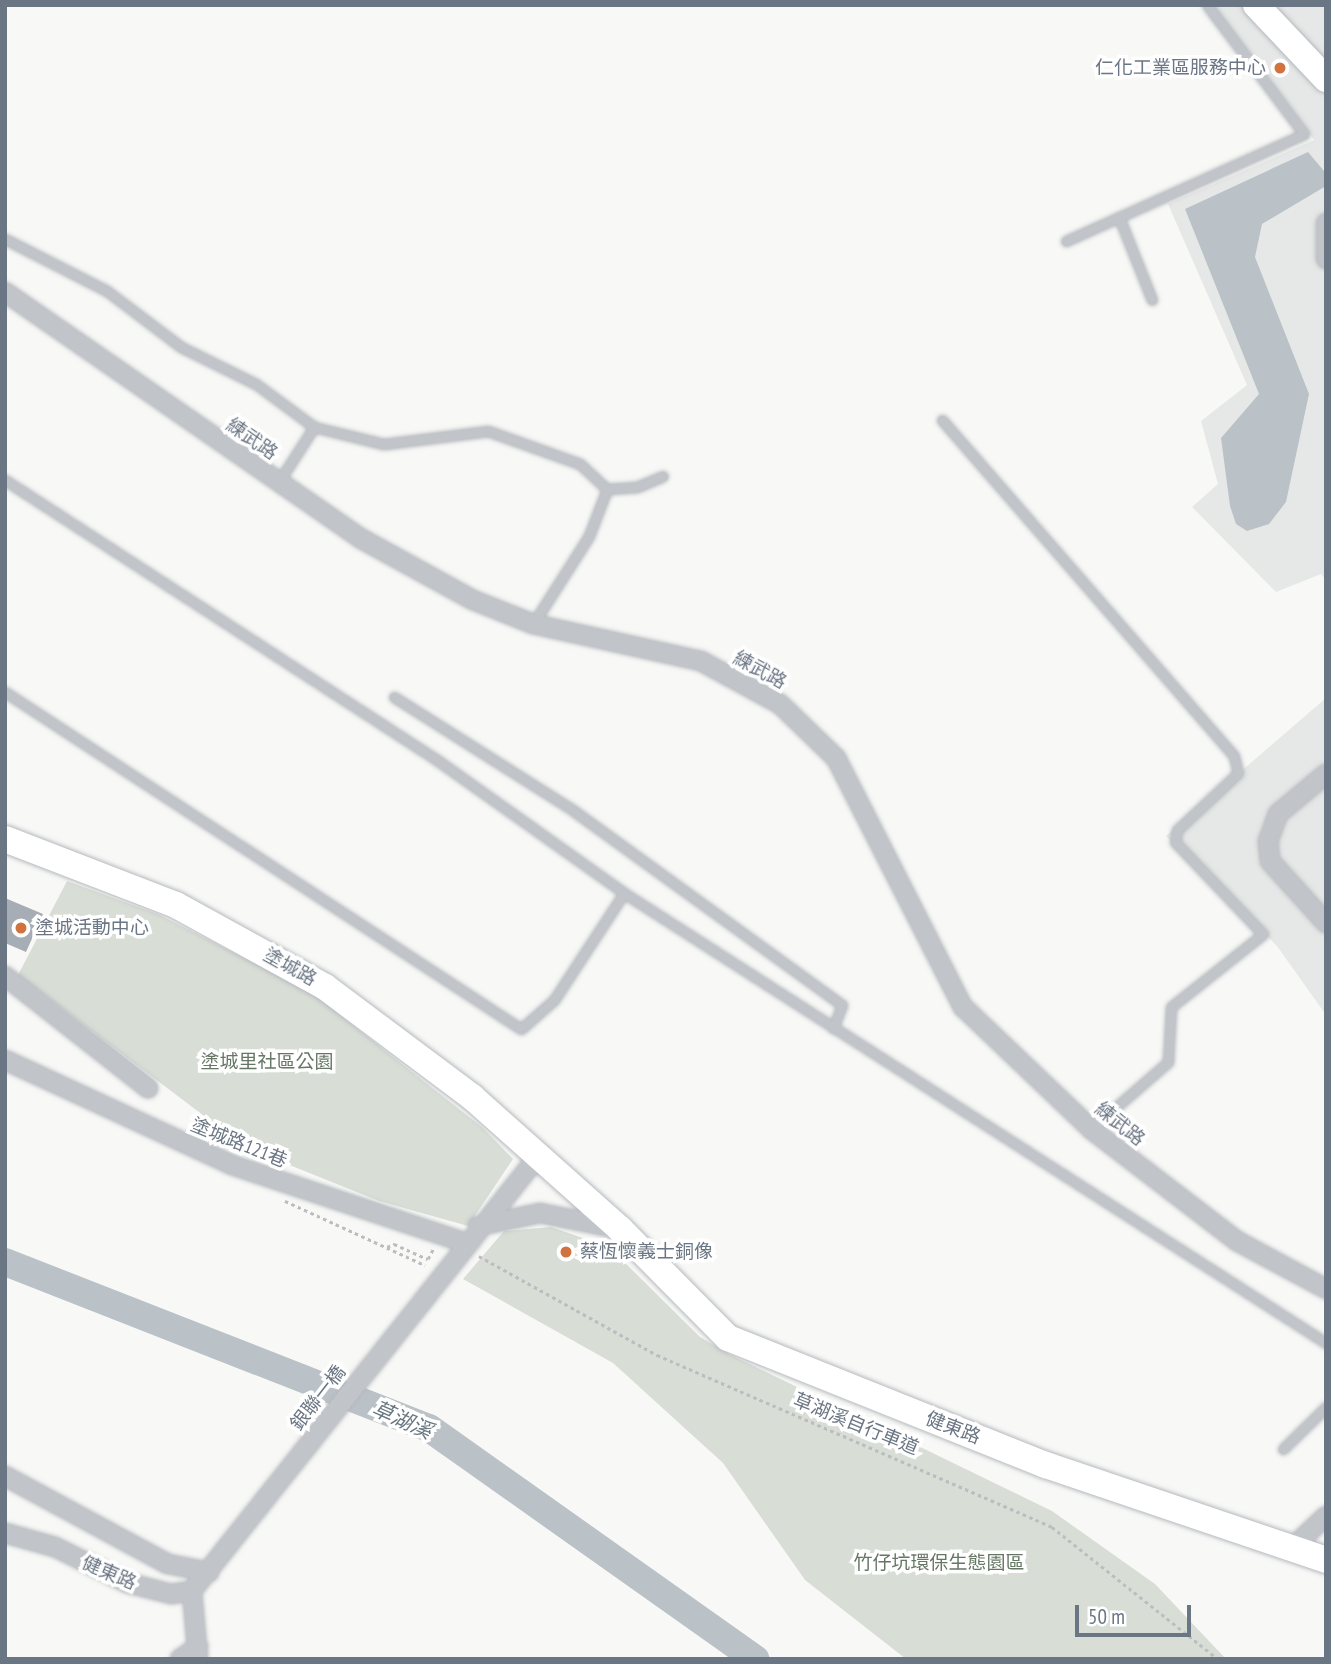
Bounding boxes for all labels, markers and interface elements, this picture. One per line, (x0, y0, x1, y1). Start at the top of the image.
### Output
place label: 仁化工業區服務中心 (1095, 57, 1266, 79)
marker: 仁化工業區服務中心 (1272, 60, 1288, 76)
street label: 練武路 (222, 413, 282, 465)
street label: 練武路 (730, 646, 790, 694)
place label: 塗城活動中心 (35, 917, 149, 939)
marker: 塗城活動中心 (13, 920, 29, 936)
street label: 塗城路 (260, 943, 320, 991)
park label: 塗城里社區公園 (201, 1051, 333, 1073)
street label: 練武路 (1091, 1097, 1149, 1151)
street label: 塗城路121巷 (188, 1113, 290, 1173)
place label: 蔡恆懷義士銅像 (580, 1241, 713, 1263)
marker: 蔡恆懷義士銅像 (558, 1244, 574, 1260)
street label: 銀聯一橋 (286, 1361, 350, 1435)
street label: 草湖溪自行車道 (790, 1389, 922, 1459)
water label: 草湖溪 (368, 1396, 436, 1444)
street label: 健東路 (922, 1407, 984, 1449)
street label: 健東路 (78, 1551, 140, 1595)
park label: 竹仔坑環保生態園區 (854, 1552, 1024, 1574)
scale bar (1079, 1590, 1194, 1634)
text: 50 m (1088, 1603, 1125, 1630)

